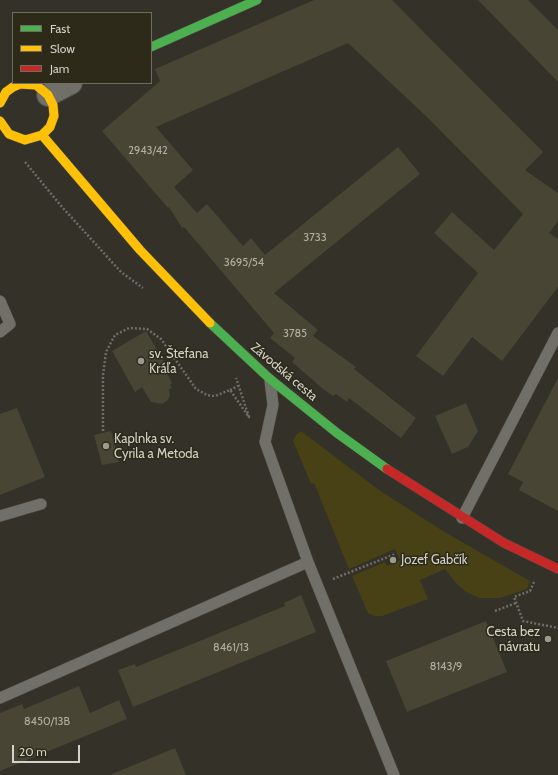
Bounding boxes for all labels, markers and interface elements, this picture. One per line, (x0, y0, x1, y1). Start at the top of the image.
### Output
legend (12, 12, 152, 84)
text: Fast (50, 21, 70, 36)
text: Slow (50, 41, 75, 56)
text: Jam (50, 61, 69, 76)
house number: 2943/42 (128, 144, 168, 158)
house number: 3733 (303, 231, 327, 245)
house number: 3695/54 (224, 256, 264, 270)
house number: 3785 (283, 327, 307, 341)
street label: Závodská cesta (247, 340, 321, 404)
place label: sv. Štefana Kráľa (149, 346, 208, 377)
marker: sv. Štefana Kráľa (136, 356, 146, 366)
place label: Kaplnka sv. Cyrila a Metoda (114, 431, 199, 462)
marker: Kaplnka sv. Cyrila a Metoda (101, 441, 111, 451)
place label: Jozef Gabčík (401, 552, 468, 568)
marker: Jozef Gabčík (388, 555, 398, 565)
place label: Cesta bez návratu (487, 624, 540, 655)
marker: Cesta bez návratu (543, 634, 553, 644)
house number: 8461/13 (213, 641, 249, 655)
house number: 8143/9 (430, 660, 462, 674)
house number: 8450/13B (24, 715, 70, 729)
scale bar (14, 737, 82, 763)
text: 20 m (19, 744, 47, 759)

